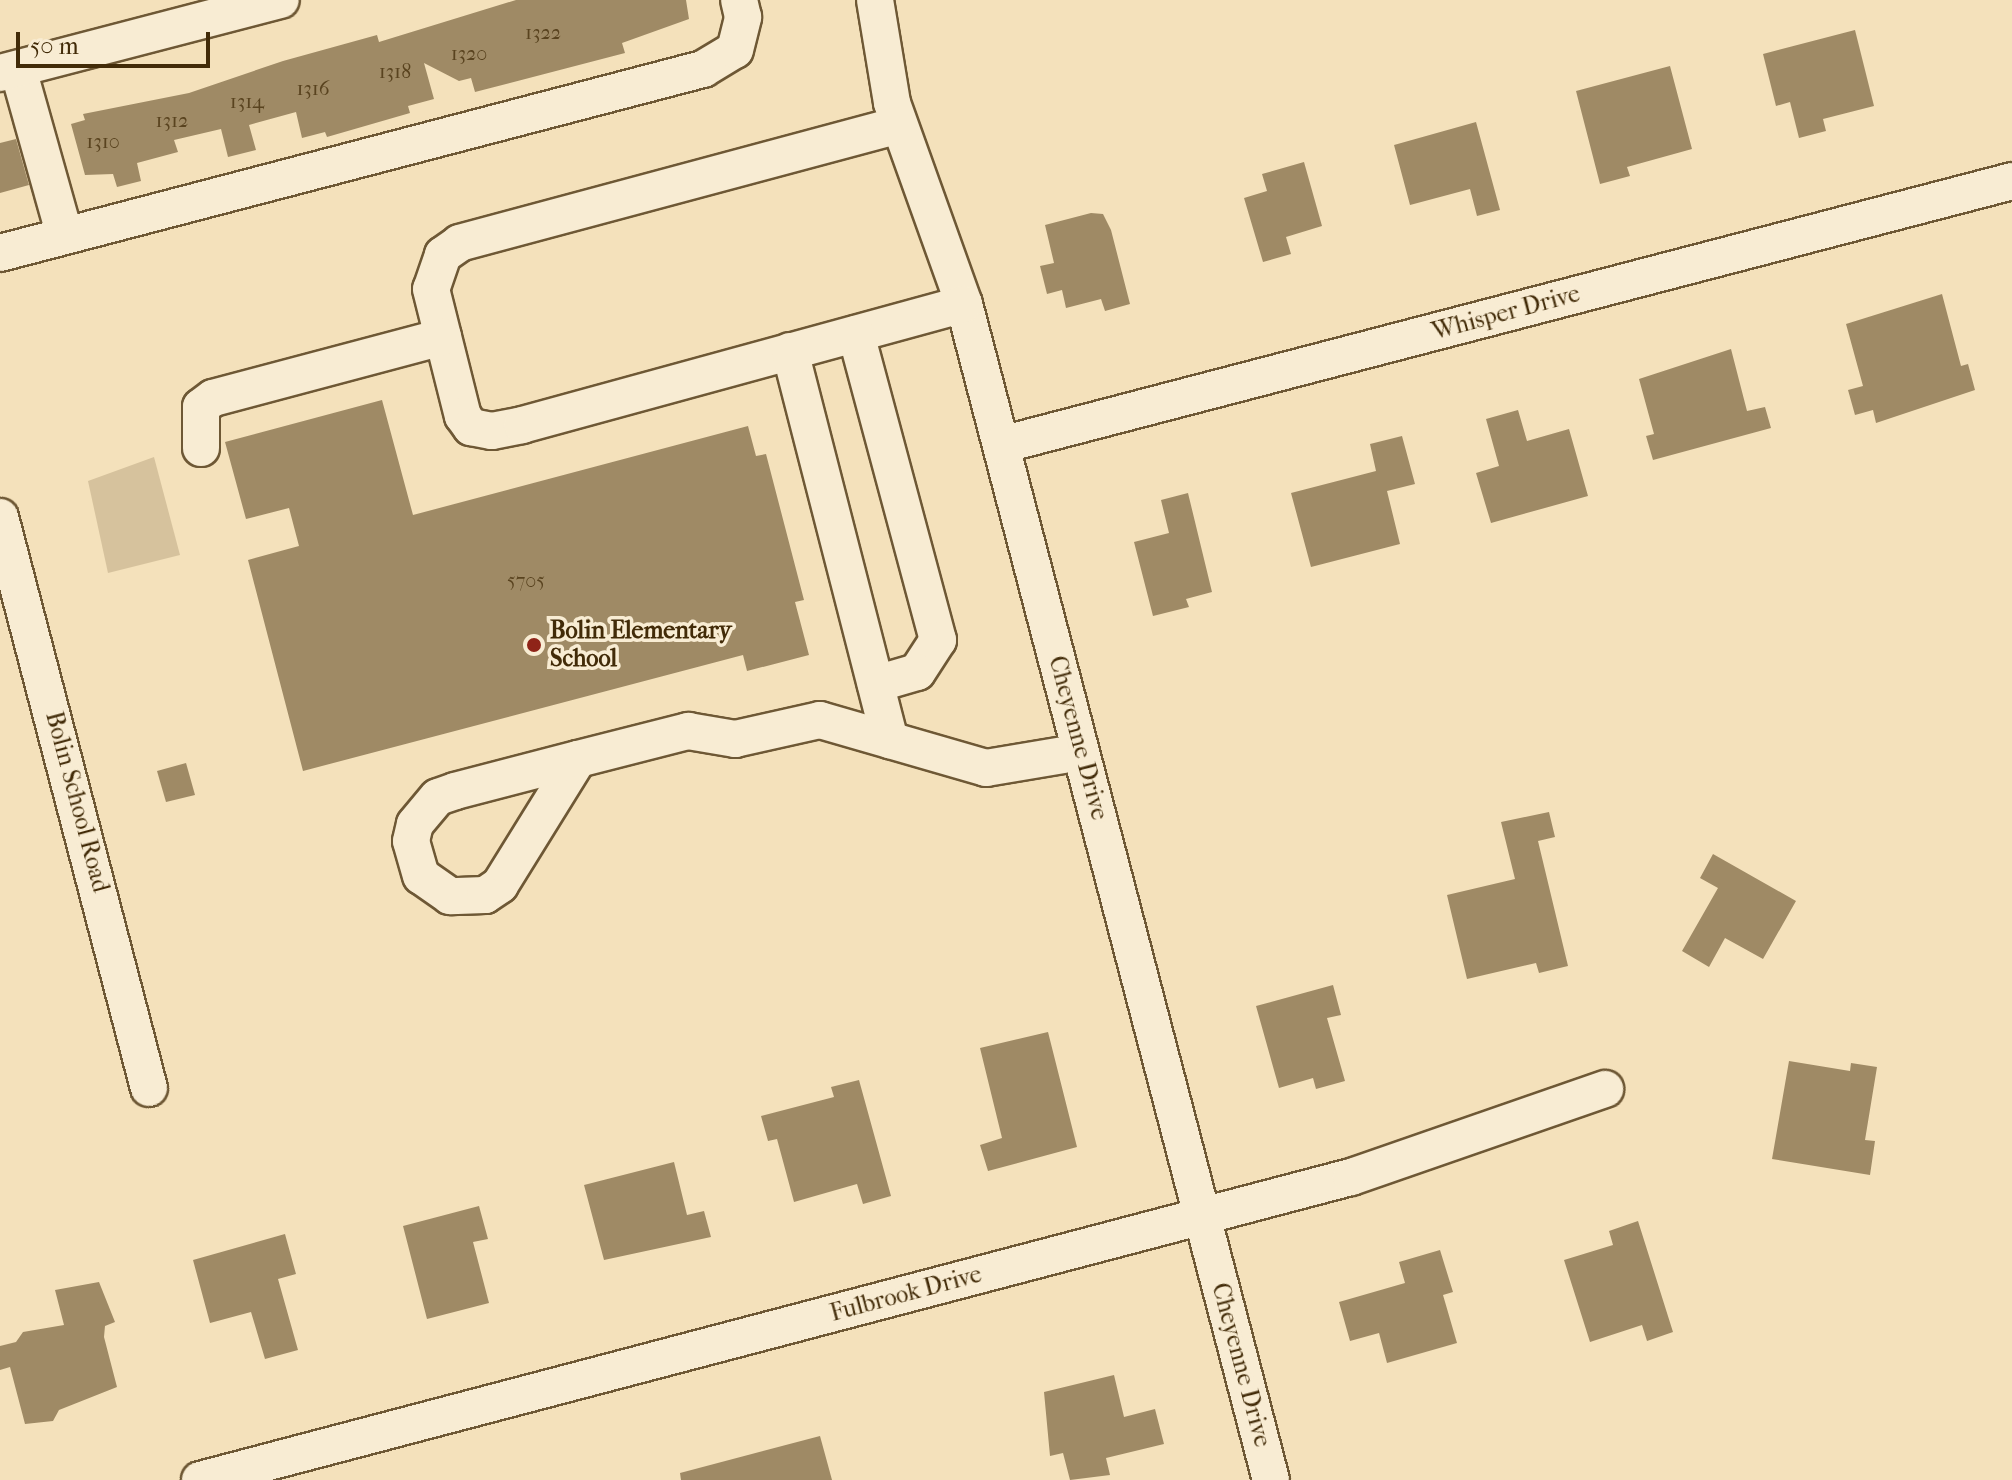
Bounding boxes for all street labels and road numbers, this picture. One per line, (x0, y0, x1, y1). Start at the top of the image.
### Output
street label: Whisper Drive (1429, 279, 1583, 347)
street label: Cheyenne Drive (1042, 653, 1114, 823)
street label: Bolin School Road (39, 708, 115, 896)
street label: Fulbrook Drive (827, 1260, 985, 1328)
street label: Cheyenne Drive (1205, 1280, 1277, 1450)

